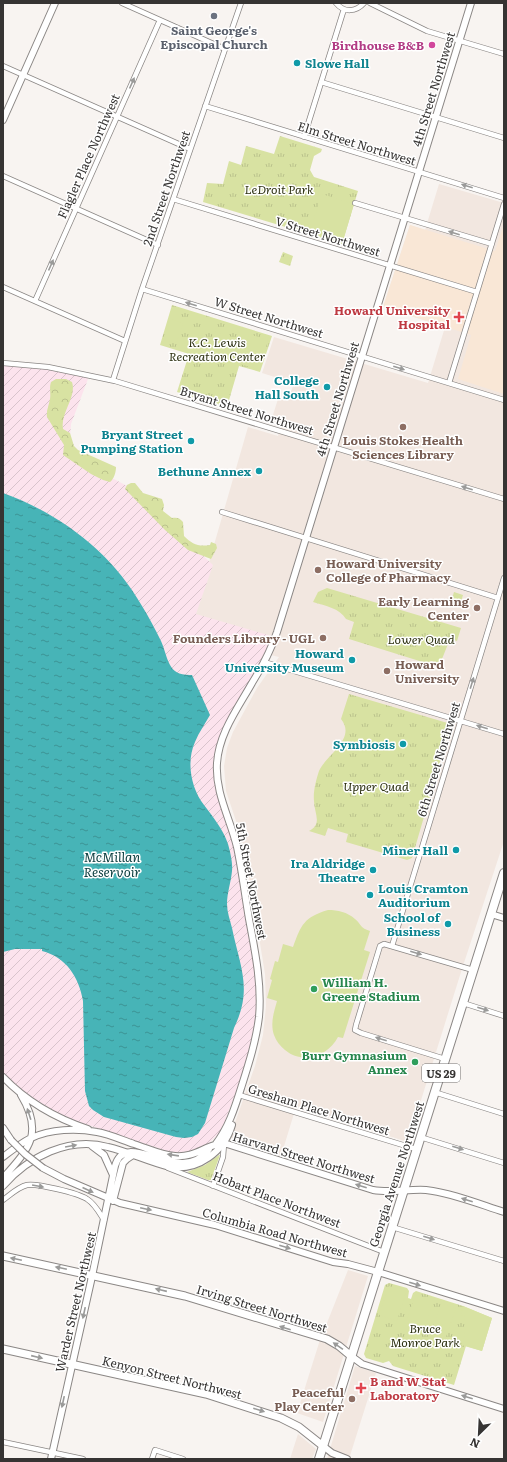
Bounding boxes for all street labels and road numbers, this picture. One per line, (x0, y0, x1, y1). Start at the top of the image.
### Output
street label: 4th Street Northwest (407, 29, 459, 149)
street label: Flagler Place Northwest (52, 90, 124, 221)
street label: Elm Street Northwest (296, 116, 419, 170)
street label: 2nd Street Northwest (138, 128, 194, 248)
street label: V Street Northwest (273, 212, 383, 261)
street label: W Street Northwest (212, 292, 326, 342)
street label: 4th Street Northwest (311, 339, 363, 459)
street label: Bryant Street Northwest (178, 381, 316, 439)
street label: 6th Street Northwest (412, 699, 464, 819)
street label: 5th Street Northwest (232, 821, 272, 941)
road number: US 29 (422, 1064, 460, 1082)
street label: Gresham Place Northwest (246, 1079, 392, 1139)
street label: Georgia Avenue Northwest (364, 1099, 428, 1249)
street label: Harvard Street Northwest (231, 1127, 378, 1187)
street label: Hobart Place Northwest (210, 1166, 344, 1232)
street label: Columbia Road Northwest (200, 1203, 350, 1261)
street label: Warder Street Northwest (50, 1230, 100, 1374)
street label: Irving Street Northwest (194, 1279, 330, 1337)
street label: Kenyon Street Northwest (100, 1351, 244, 1403)

